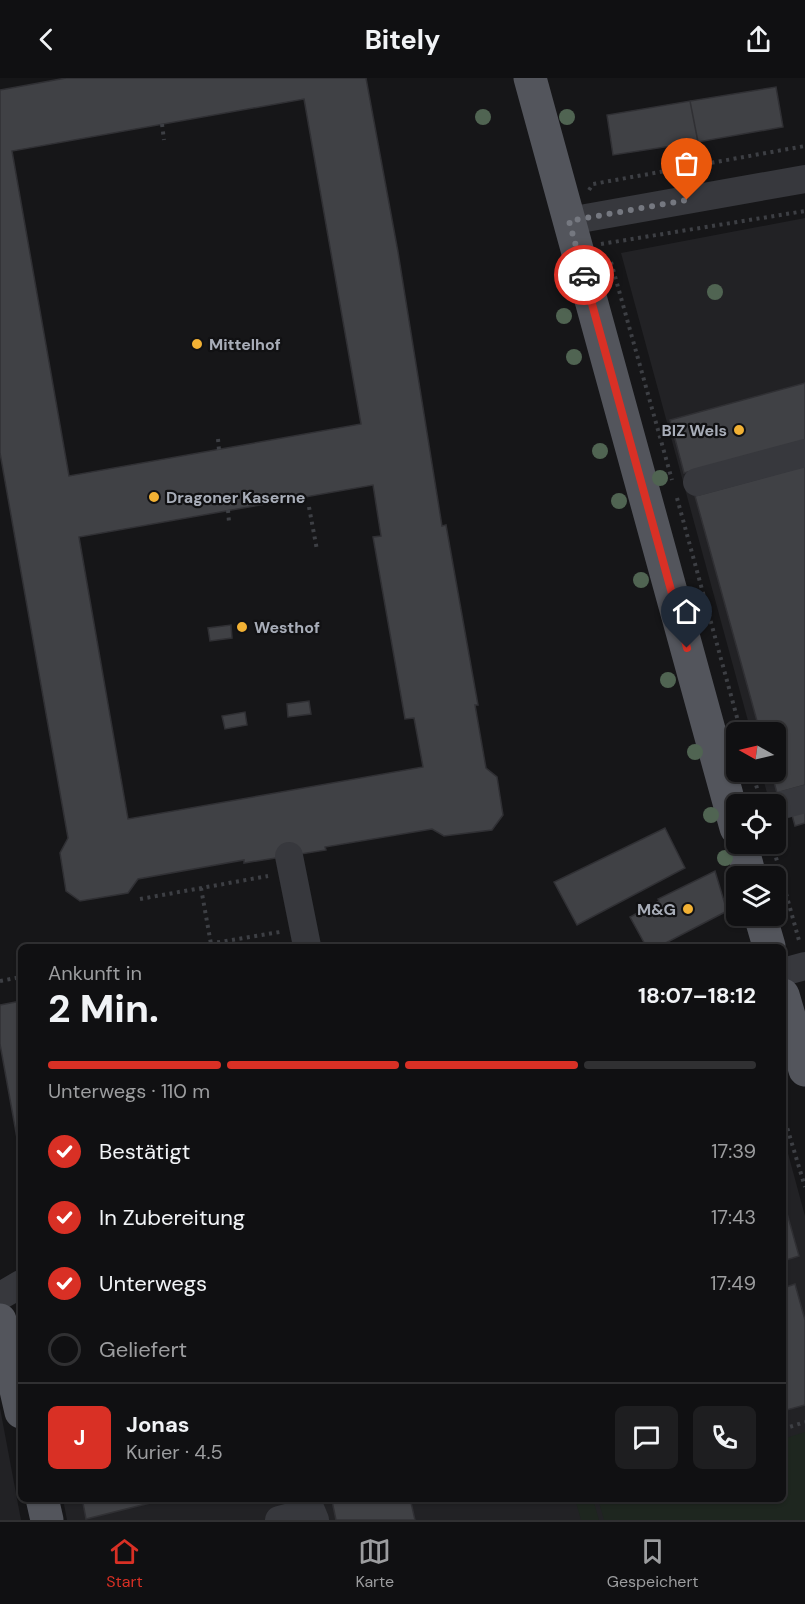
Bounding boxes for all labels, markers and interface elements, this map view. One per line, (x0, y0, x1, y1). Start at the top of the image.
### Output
text: Bitely (365, 22, 440, 57)
icon: back (30, 23, 63, 56)
icon: share (742, 23, 775, 56)
pin (661, 138, 712, 200)
icon: bag (670, 147, 703, 180)
courier (554, 245, 614, 305)
icon: car (568, 259, 601, 292)
place label: Mittelhof (209, 334, 281, 355)
marker: Mittelhof (190, 337, 204, 351)
place label: BIZ Wels (662, 420, 727, 441)
marker: BIZ Wels (732, 423, 746, 437)
place label: Dragoner Kaserne (166, 487, 305, 508)
marker: Dragoner Kaserne (147, 490, 161, 504)
pin (661, 586, 712, 648)
icon: home (670, 595, 703, 628)
place label: Westhof (254, 617, 320, 638)
marker: Westhof (235, 620, 249, 634)
north arrow (726, 722, 786, 782)
map controls (726, 722, 786, 926)
button: locate (726, 794, 786, 854)
button: layers (726, 866, 786, 926)
place label: M&G (637, 899, 676, 920)
marker: M&G (681, 902, 695, 916)
text: Ankunft in (48, 960, 142, 986)
text: 18:07–18:12 (638, 981, 756, 1010)
text: 2 Min. (48, 983, 159, 1034)
text: Unterwegs · 110 m (48, 1078, 210, 1104)
icon: check (48, 1135, 81, 1168)
text: Bestätigt (99, 1137, 190, 1166)
text: 17:39 (711, 1138, 756, 1164)
icon: check (48, 1201, 81, 1234)
text: In Zubereitung (99, 1203, 245, 1232)
text: 17:43 (711, 1204, 756, 1230)
icon: check (48, 1267, 81, 1300)
text: Unterwegs (99, 1269, 207, 1298)
text: 17:49 (710, 1270, 756, 1296)
text: Geliefert (99, 1335, 187, 1364)
button: chat (615, 1406, 678, 1469)
button: phone (693, 1406, 756, 1469)
text: Jonas (126, 1410, 190, 1439)
text: J (74, 1423, 85, 1452)
text: Kurier · 4.5 (126, 1439, 223, 1465)
tab: Start (106, 1535, 143, 1592)
tab: Karte (355, 1535, 394, 1592)
tab: Gespeichert (607, 1535, 699, 1592)

